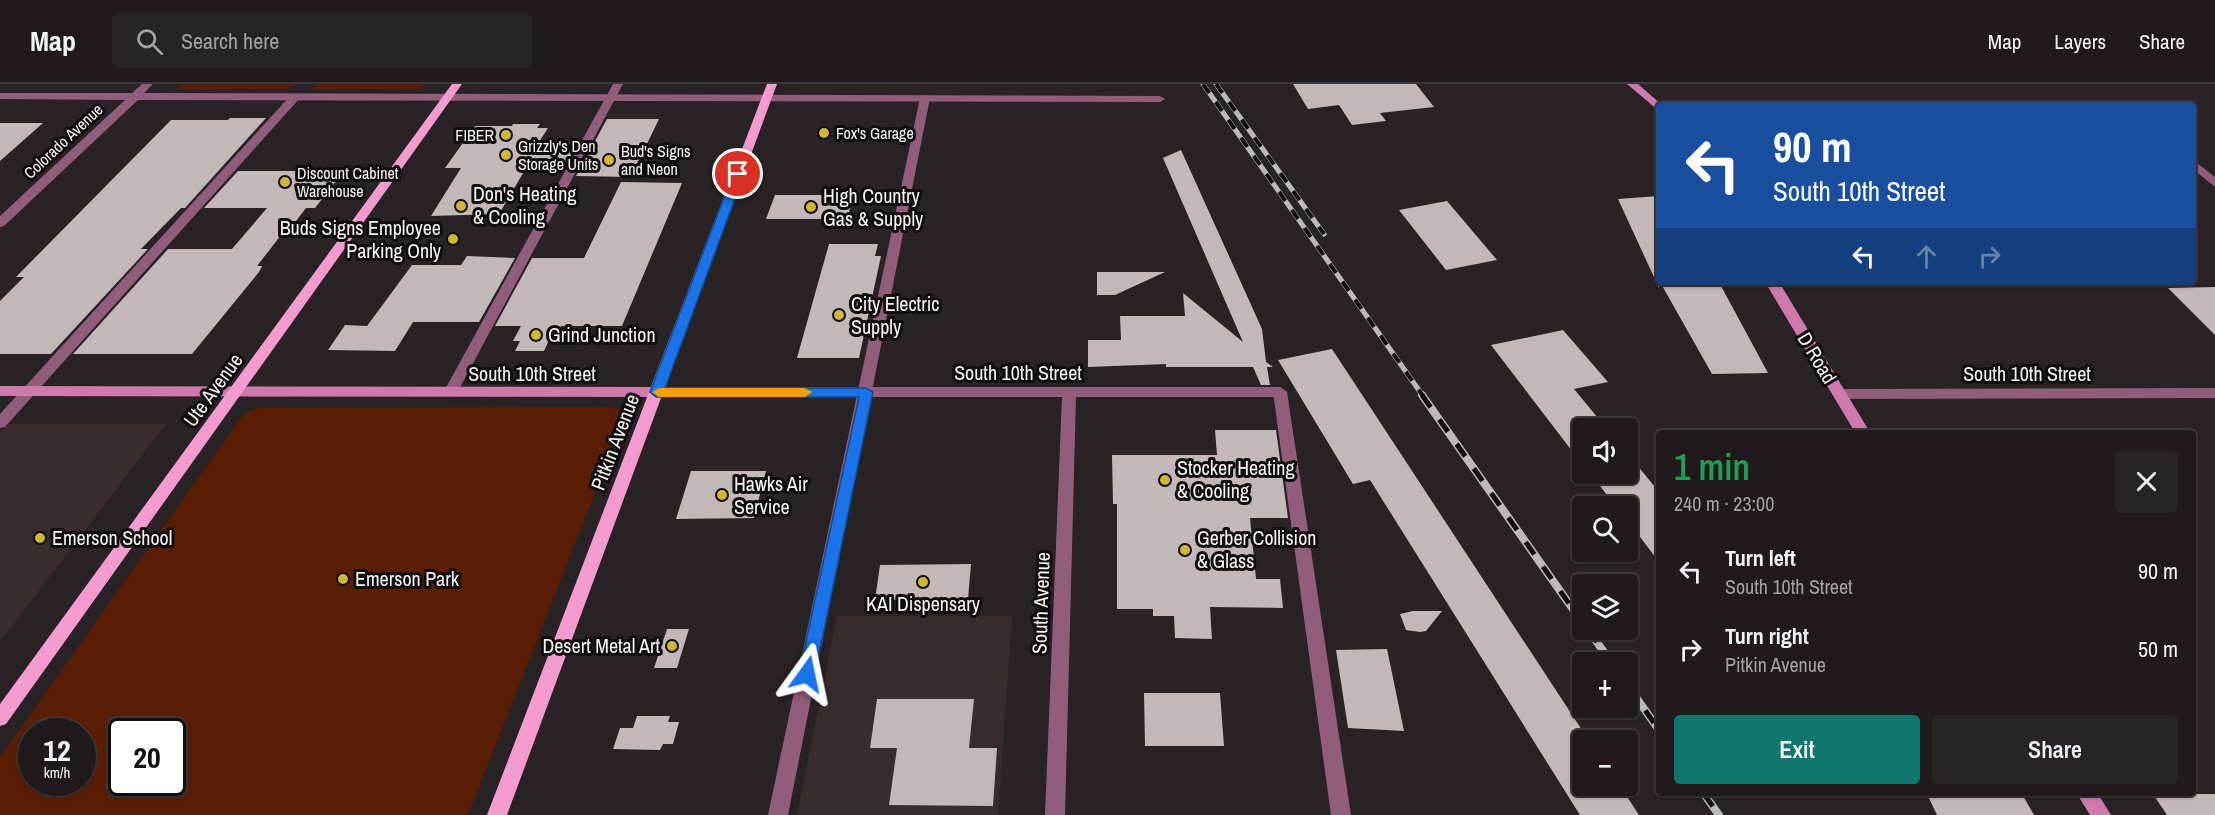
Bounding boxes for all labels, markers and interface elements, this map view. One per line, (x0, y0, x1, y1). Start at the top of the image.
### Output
search box (112, 14, 532, 68)
text: Map (30, 22, 76, 60)
icon: search (133, 25, 166, 58)
text: Search here (181, 26, 279, 56)
text: Map (1988, 27, 2021, 56)
text: Layers (2054, 27, 2106, 56)
text: Share (2139, 27, 2185, 56)
street label: Colorado Avenue (19, 99, 107, 183)
text: 90 m (1773, 119, 1852, 175)
place label: Fox's Garage (836, 122, 914, 144)
place label: FIBER (455, 124, 495, 146)
marker: Fox's Garage (817, 126, 831, 140)
icon: left (1674, 126, 1752, 204)
marker: FIBER (499, 128, 513, 142)
place label: Grizzly's Den Storage Units (518, 135, 598, 175)
place label: Bud's Signs and Neon (621, 140, 691, 180)
marker: Grizzly's Den Storage Units (499, 148, 513, 162)
pin (712, 148, 763, 199)
marker: Bud's Signs and Neon (602, 153, 616, 167)
icon: arrive (721, 157, 754, 190)
place label: Discount Cabinet Warehouse (297, 162, 399, 202)
text: South 10th Street (1773, 173, 1945, 209)
marker: Discount Cabinet Warehouse (278, 175, 292, 189)
place label: Don's Heating & Cooling (473, 180, 576, 230)
place label: High Country Gas & Supply (823, 182, 924, 232)
marker: Don's Heating & Cooling (454, 199, 468, 213)
marker: High Country Gas & Supply (804, 200, 818, 214)
place label: Buds Signs Employee Parking Only (280, 214, 442, 264)
marker: Buds Signs Employee Parking Only (446, 232, 460, 246)
icon: left (1847, 240, 1880, 273)
icon: ahead (1910, 240, 1943, 273)
icon: right (1973, 240, 2006, 273)
place label: City Electric Supply (851, 290, 939, 340)
marker: City Electric Supply (832, 308, 846, 322)
place label: Grind Junction (548, 321, 656, 348)
street label: D Road (1792, 327, 1843, 389)
marker: Grind Junction (529, 328, 543, 342)
street label: Ute Avenue (177, 348, 248, 432)
street label: South 10th Street (954, 359, 1082, 386)
street label: South 10th Street (468, 360, 596, 387)
street label: South 10th Street (1963, 360, 2091, 387)
street label: Pitkin Avenue (584, 390, 645, 494)
map controls (1572, 418, 1638, 796)
button: sound (1572, 418, 1638, 484)
text: 1 min (1674, 443, 1750, 491)
button: close (2115, 450, 2178, 513)
place label: Stocker Heating & Cooling (1177, 454, 1295, 504)
place label: Hawks Air Service (734, 470, 808, 520)
marker: Stocker Heating & Cooling (1158, 473, 1172, 487)
marker: Hawks Air Service (715, 488, 729, 502)
text: 240 m · 23:00 (1674, 490, 1774, 517)
button: search (1572, 496, 1638, 562)
place label: Emerson School (52, 524, 172, 551)
place label: Gerber Collision & Glass (1197, 524, 1316, 574)
marker: Emerson School (33, 531, 47, 545)
marker: Gerber Collision & Glass (1178, 543, 1192, 557)
text: Turn left (1725, 543, 1796, 573)
street label: South Avenue (1025, 552, 1056, 654)
icon: left (1674, 555, 1707, 588)
text: 90 m (2138, 556, 2178, 586)
place label: Emerson Park (355, 565, 460, 592)
marker: Emerson Park (336, 572, 350, 586)
text: South 10th Street (1725, 573, 1853, 600)
button: layers (1572, 574, 1638, 640)
marker: KAI Dispensary (916, 575, 930, 589)
place label: KAI Dispensary (866, 590, 981, 617)
text: Turn right (1725, 621, 1809, 651)
place label: Desert Metal Art (542, 632, 660, 659)
icon: right (1674, 633, 1707, 666)
text: 50 m (2138, 634, 2178, 664)
marker: Desert Metal Art (665, 639, 679, 653)
position arrow (775, 642, 839, 706)
text: Pitkin Avenue (1725, 651, 1826, 678)
button: + (1572, 652, 1638, 718)
button: Exit (1674, 715, 1920, 784)
button: Share (1932, 715, 2178, 784)
speed limit sign: 20 (108, 718, 186, 796)
text: 12 (43, 730, 71, 770)
button: − (1572, 730, 1638, 796)
text: km/h (44, 762, 70, 783)

